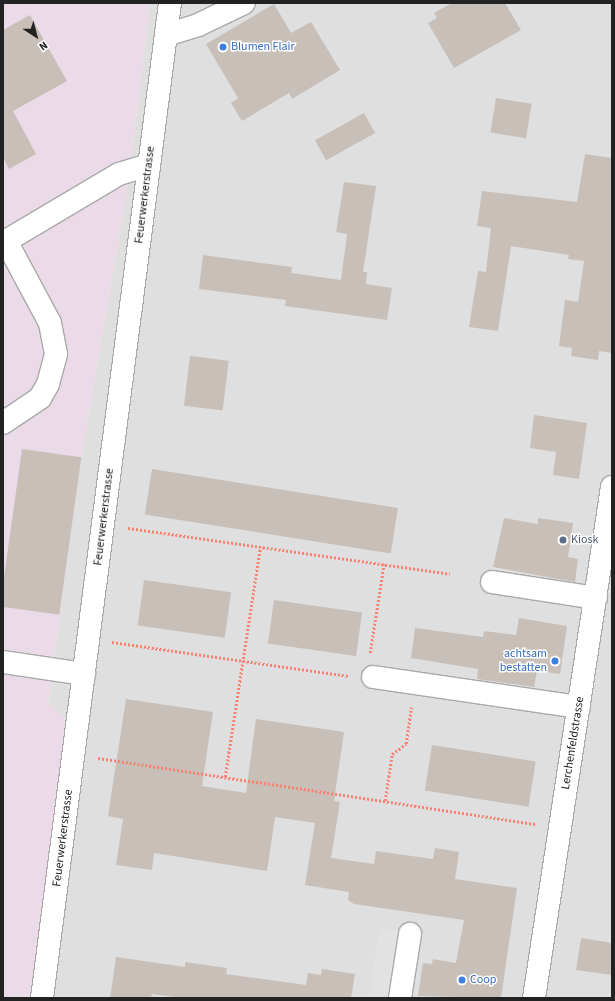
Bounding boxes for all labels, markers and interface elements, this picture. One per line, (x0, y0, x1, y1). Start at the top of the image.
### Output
north arrow (16, 16, 56, 56)
text: N (36, 38, 51, 54)
place label: Blumen Flair (231, 40, 295, 54)
marker: Blumen Flair (218, 42, 228, 52)
street label: Feuerwerkerstrasse (132, 146, 158, 244)
street label: Feuerwerkerstrasse (91, 468, 117, 566)
place label: Kiosk (571, 533, 598, 547)
marker: Kiosk (558, 535, 568, 545)
place label: achtsam bestatten (500, 647, 547, 675)
marker: achtsam bestatten (550, 656, 560, 666)
street label: Lerchenfeldstrasse (559, 695, 587, 791)
street label: Feuerwerkerstrasse (50, 789, 76, 887)
place label: Coop (470, 973, 497, 987)
marker: Coop (457, 975, 467, 985)

